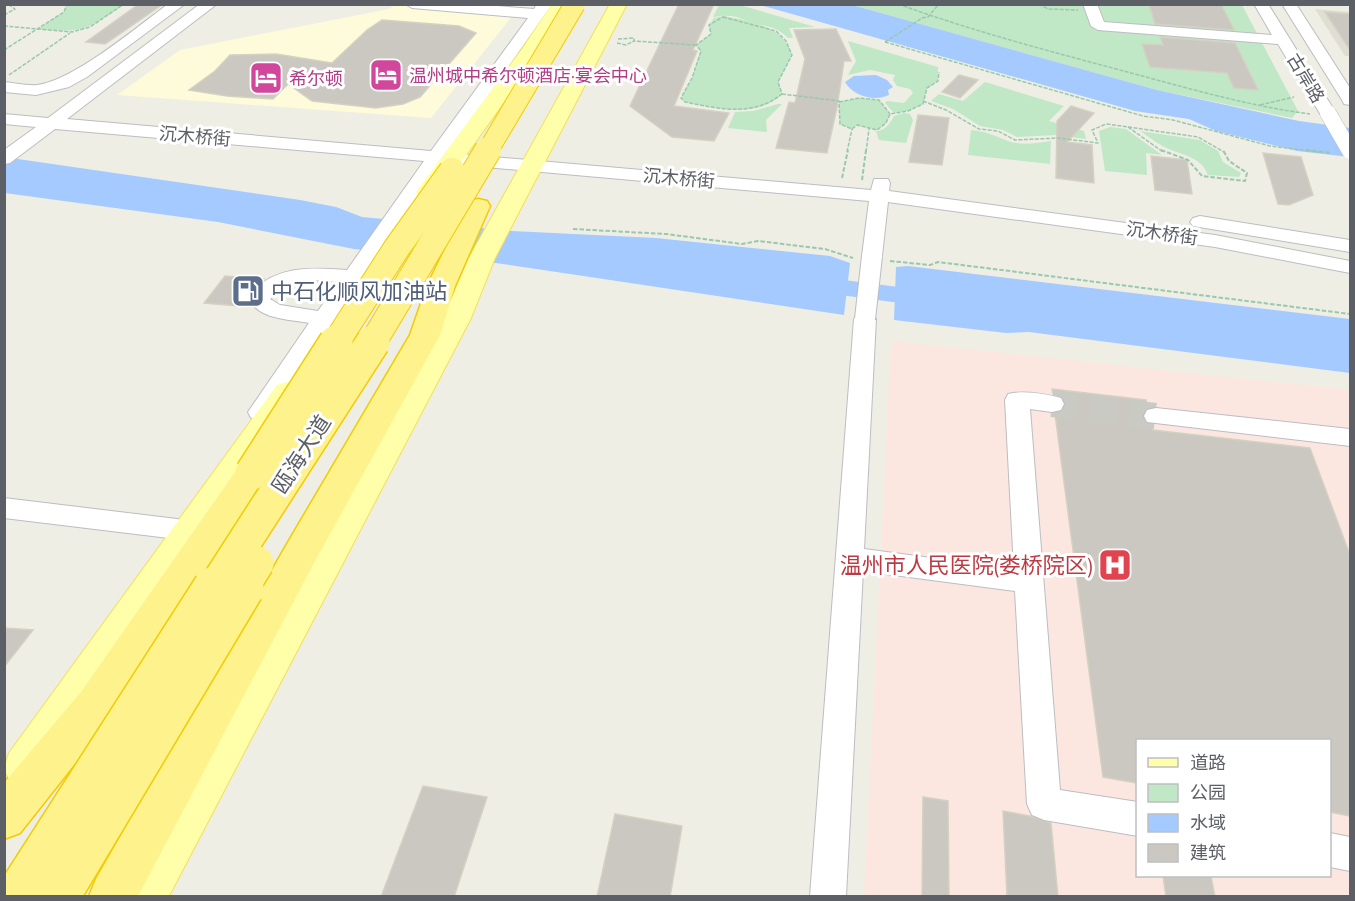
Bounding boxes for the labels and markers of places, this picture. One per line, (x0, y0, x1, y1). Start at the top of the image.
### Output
hotel icon: 温州城中希尔顿酒店·宴会中心 (368, 57, 404, 93)
hotel icon: 希尔顿 (248, 60, 284, 96)
place label: 温州城中希尔顿酒店·宴会中心 (409, 64, 647, 87)
place label: 希尔顿 (289, 67, 343, 90)
fuel station icon: 中石化顺风加油站 (230, 273, 266, 309)
place label: 中石化顺风加油站 (271, 277, 447, 305)
hospital icon: 温州市人民医院(娄桥院区) (1097, 547, 1133, 583)
place label: 温州市人民医院(娄桥院区) (840, 551, 1093, 579)

